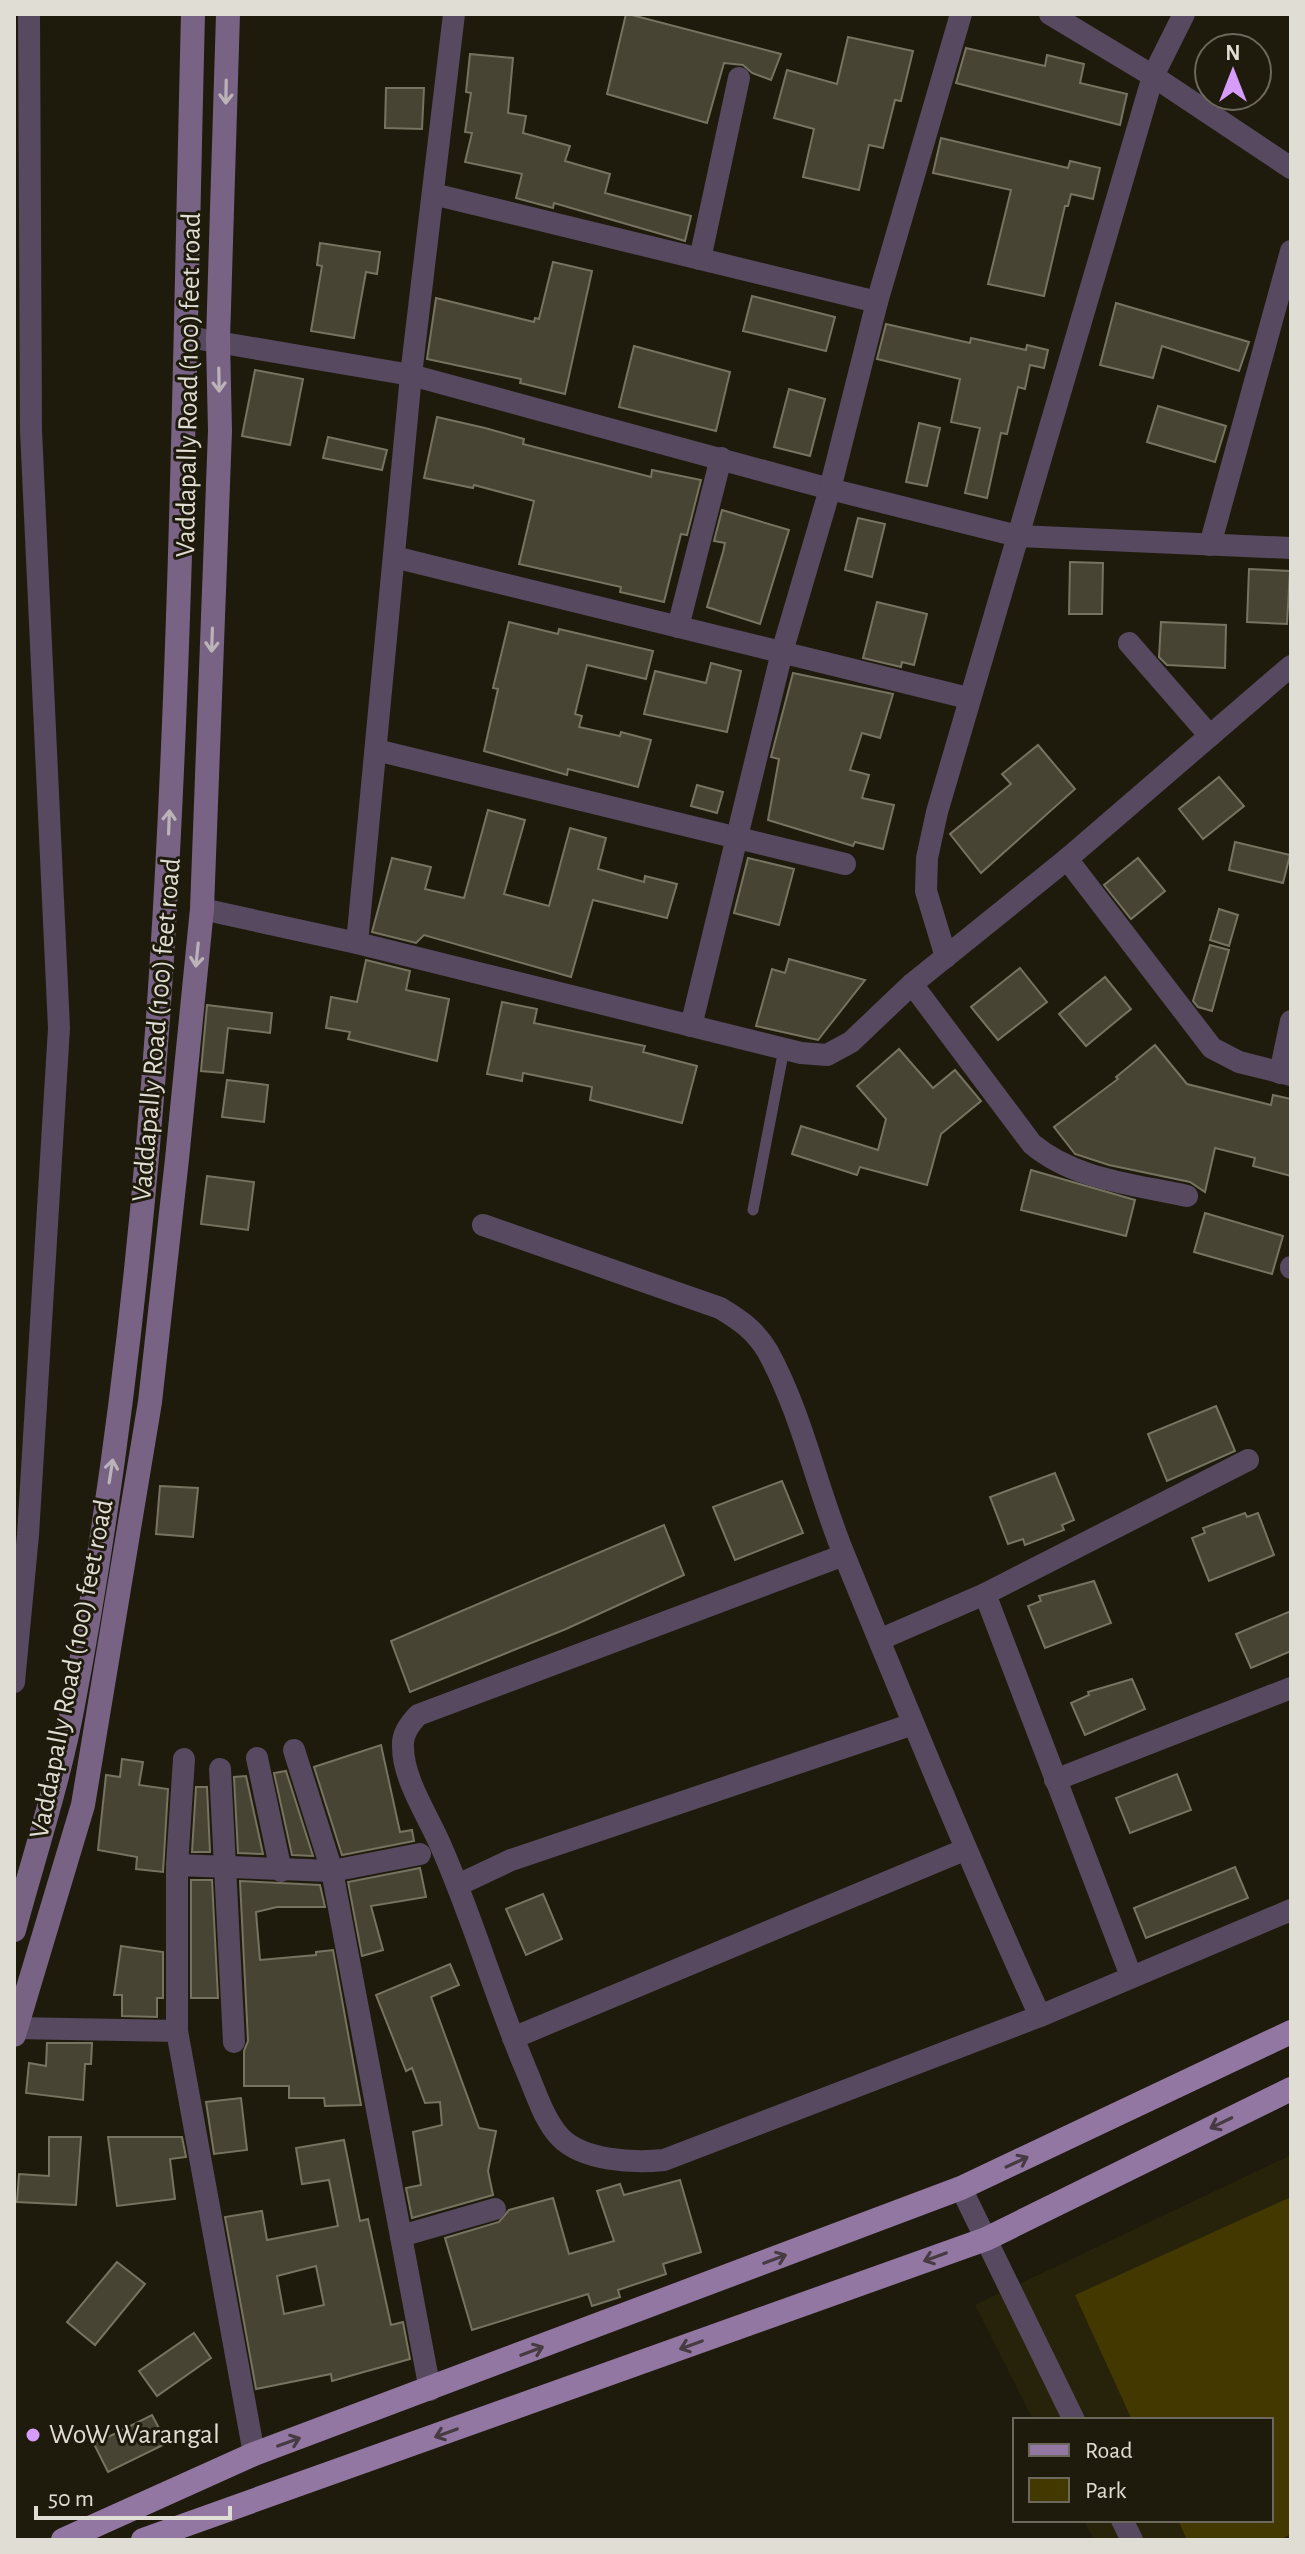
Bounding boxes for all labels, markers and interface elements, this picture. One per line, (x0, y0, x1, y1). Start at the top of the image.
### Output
north arrow (1193, 32, 1273, 112)
text: N (1225, 42, 1241, 64)
one-way arrow (218, 78, 234, 105)
street label: Vaddapally Road (100) feet road (172, 212, 206, 558)
one-way arrow (211, 366, 227, 393)
one-way arrow (204, 626, 219, 653)
one-way arrow (161, 809, 176, 836)
street label: Vaddapally Road (100) feet road (128, 857, 186, 1203)
one-way arrow (190, 941, 205, 968)
one-way arrow (104, 1459, 119, 1484)
street label: Vaddapally Road (100) feet road (25, 1497, 119, 1841)
one-way arrow (1210, 2117, 1233, 2132)
one-way arrow (1004, 2154, 1028, 2169)
one-way arrow (763, 2251, 787, 2265)
one-way arrow (923, 2251, 948, 2266)
one-way arrow (678, 2339, 703, 2354)
one-way arrow (519, 2343, 544, 2357)
legend (1013, 2418, 1273, 2522)
place label: WoW Warangal (49, 2421, 220, 2449)
marker: WoW Warangal (24, 2426, 42, 2444)
one-way arrow (433, 2426, 458, 2441)
one-way arrow (276, 2433, 301, 2448)
text: Road (1085, 2439, 1133, 2463)
scale bar (36, 2470, 230, 2520)
text: Park (1085, 2479, 1126, 2503)
text: 50 m (48, 2487, 94, 2511)

